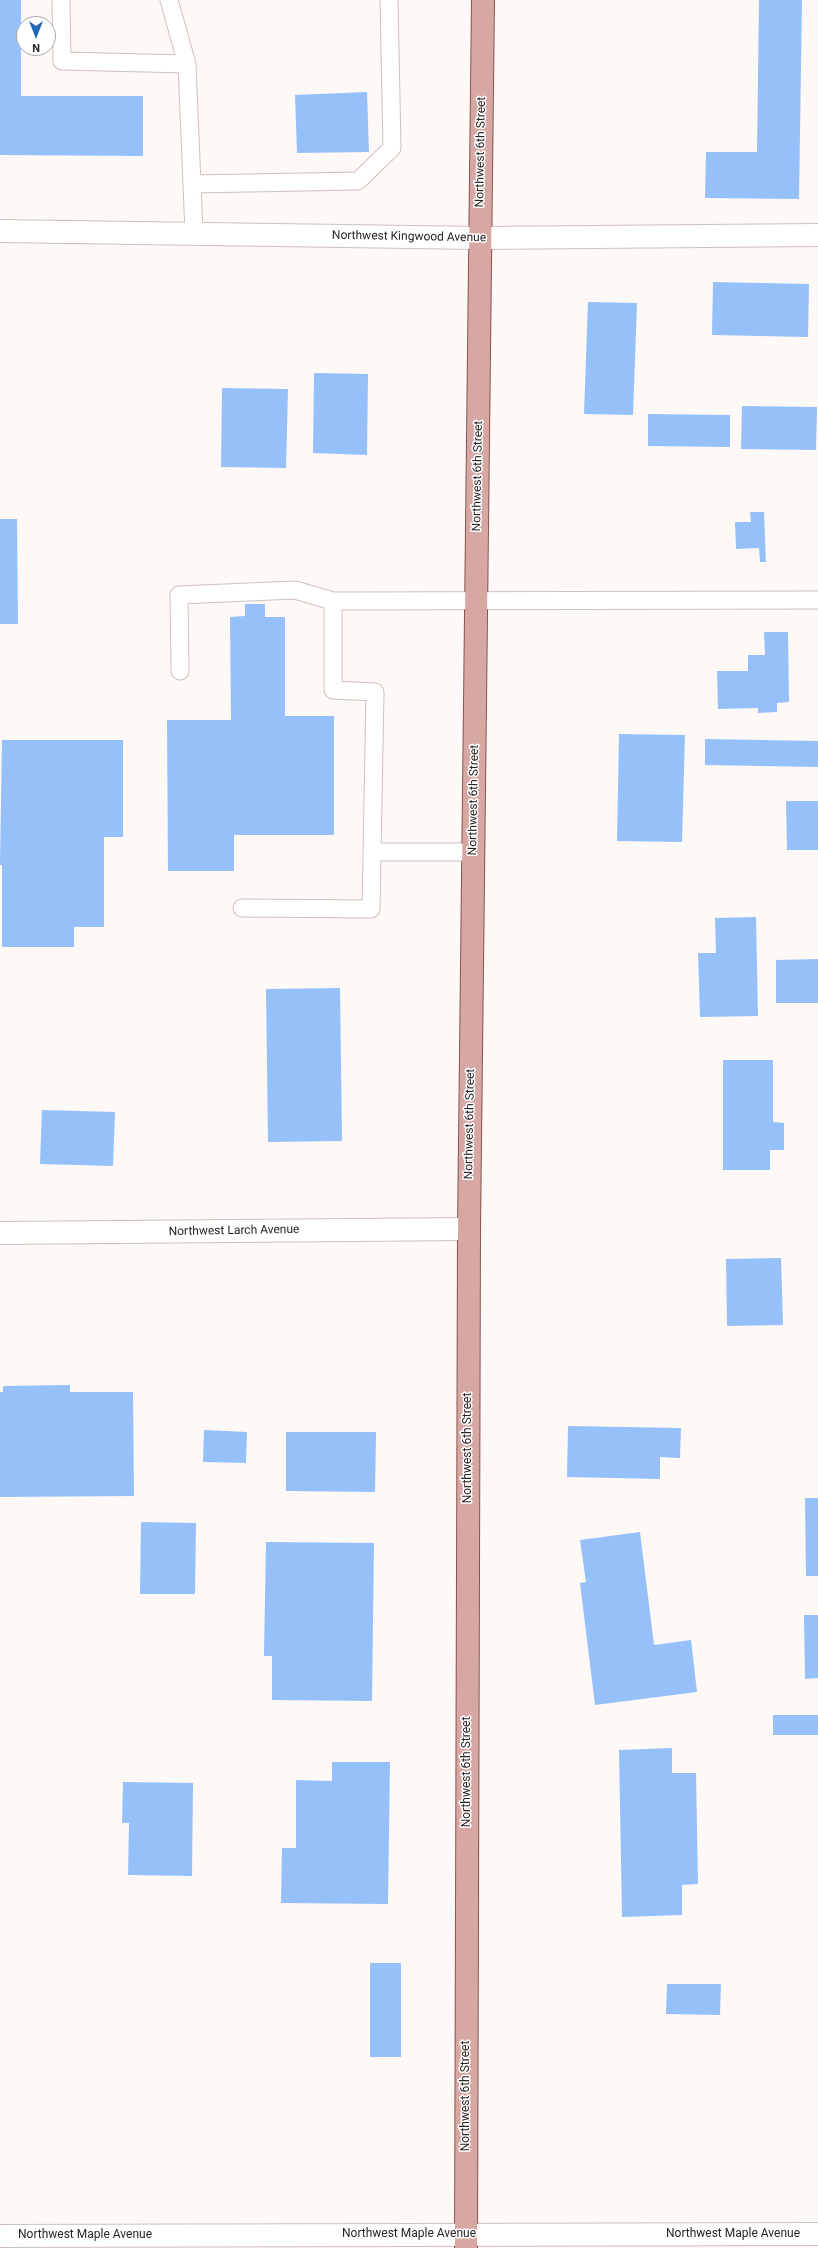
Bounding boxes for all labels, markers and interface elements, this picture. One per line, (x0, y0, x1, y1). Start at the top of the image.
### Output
north arrow (16, 16, 56, 56)
text: N (32, 41, 40, 54)
street label: Northwest 6th Street (473, 97, 489, 207)
street label: Northwest Kingwood Avenue (332, 228, 486, 246)
street label: Northwest 6th Street (470, 421, 486, 531)
street label: Northwest 6th Street (466, 745, 482, 855)
street label: Northwest 6th Street (462, 1069, 478, 1179)
street label: Northwest Larch Avenue (168, 1223, 300, 1239)
street label: Northwest 6th Street (461, 1393, 475, 1503)
street label: Northwest 6th Street (460, 1717, 474, 1827)
street label: Northwest 6th Street (459, 2041, 473, 2151)
street label: Northwest Maple Avenue (342, 2227, 476, 2241)
street label: Northwest Maple Avenue (666, 2227, 800, 2241)
street label: Northwest Maple Avenue (18, 2228, 152, 2242)

